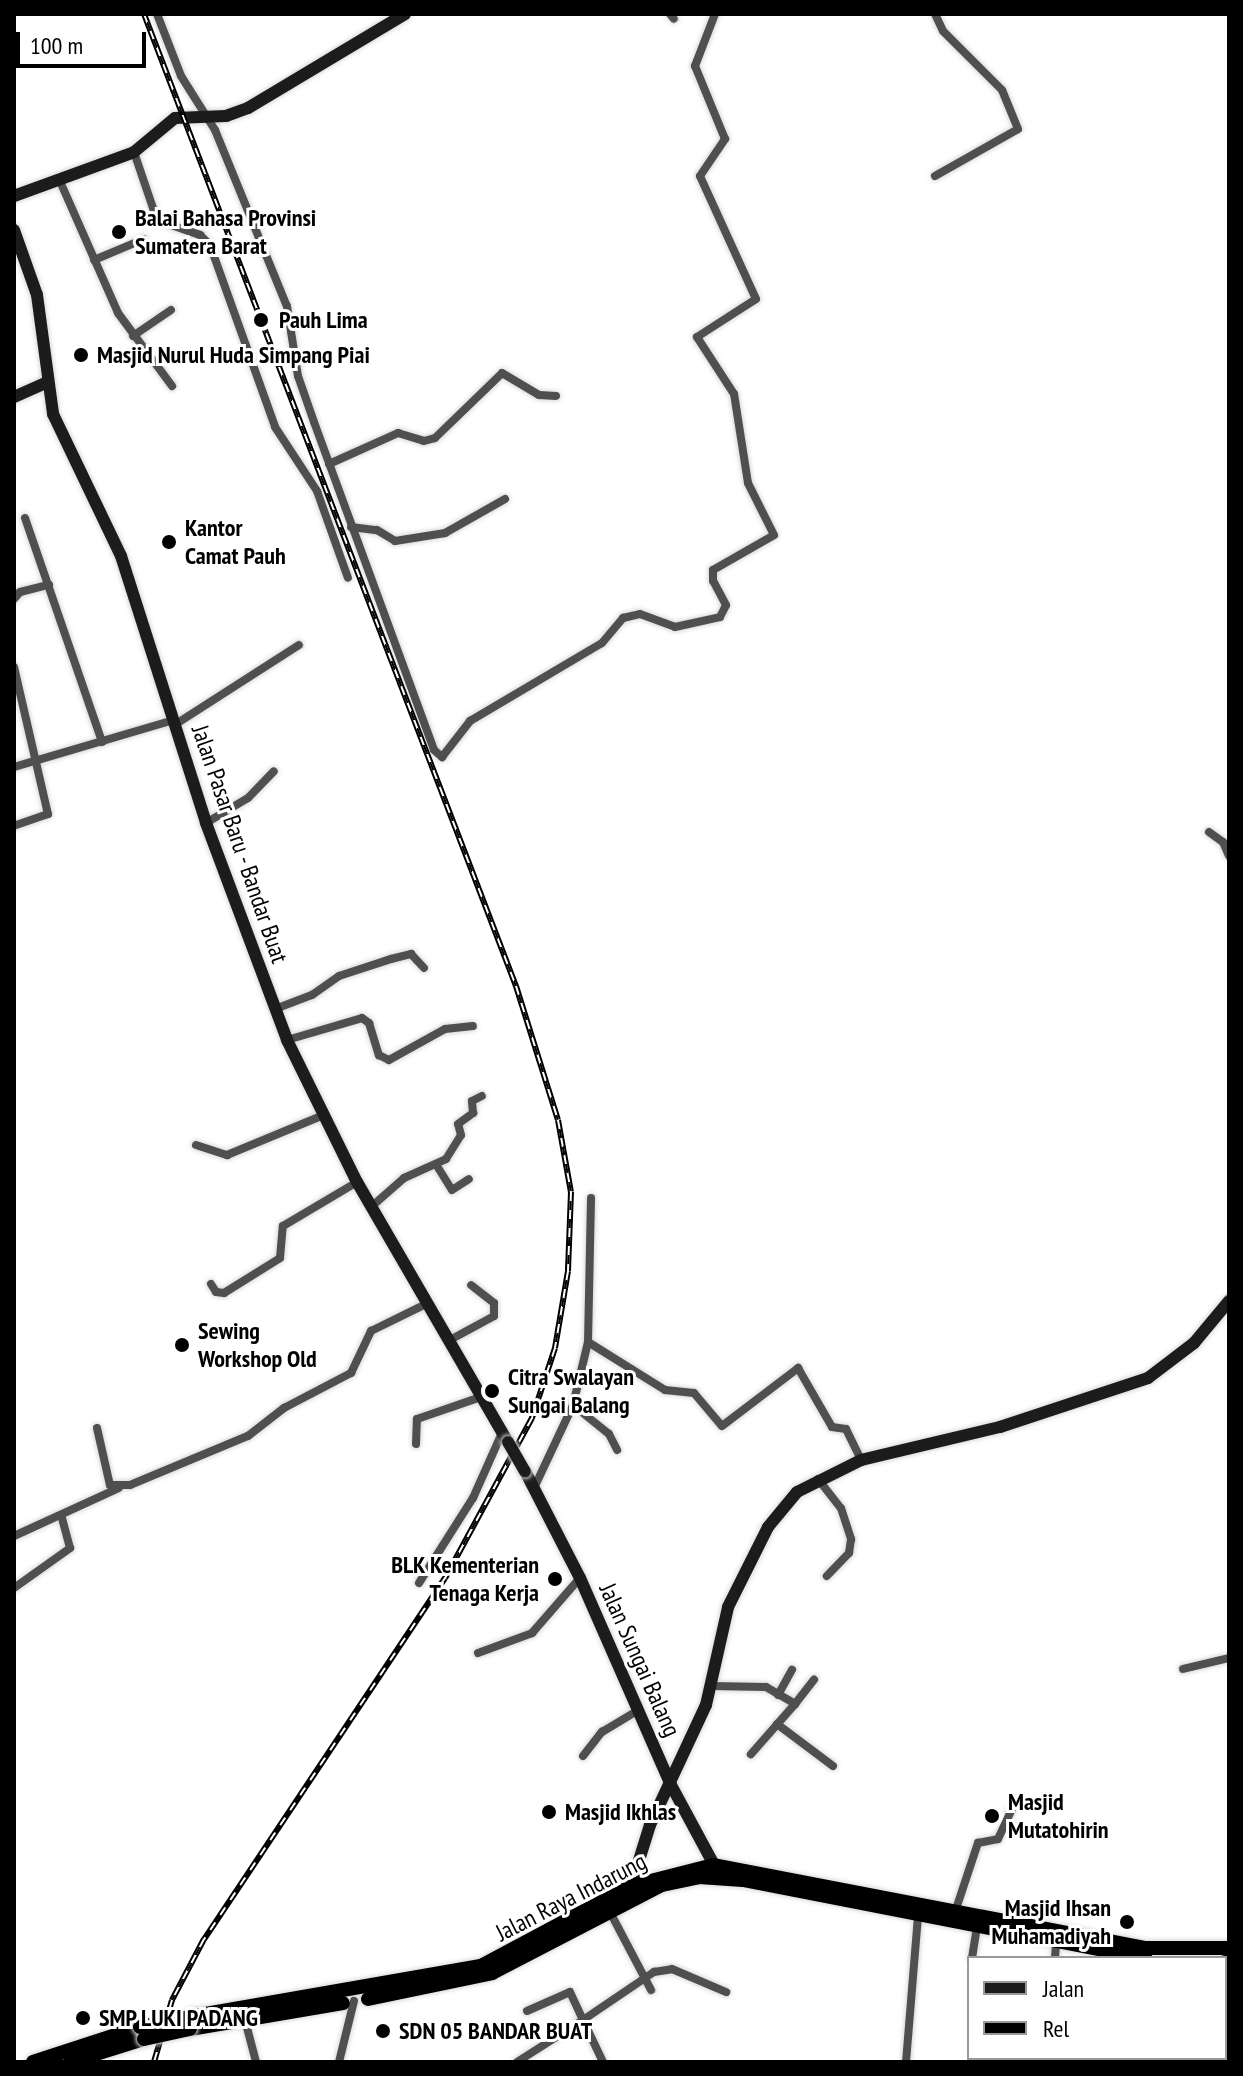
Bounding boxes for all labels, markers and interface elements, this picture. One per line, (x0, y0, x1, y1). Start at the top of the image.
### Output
scale bar (20, 16, 150, 66)
text: 100 m (30, 30, 83, 61)
place label: Balai Bahasa Provinsi Sumatera Barat (135, 204, 316, 260)
marker: Balai Bahasa Provinsi Sumatera Barat (110, 223, 128, 241)
place label: Pauh Lima (279, 306, 368, 334)
marker: Pauh Lima (250, 309, 272, 331)
place label: Masjid Nurul Huda Simpang Piai (97, 341, 370, 369)
marker: Masjid Nurul Huda Simpang Piai (72, 346, 90, 364)
place label: Kantor Camat Pauh (185, 514, 286, 570)
marker: Kantor Camat Pauh (160, 533, 178, 551)
street label: Jalan Pasar Baru - Bandar Buat (185, 720, 295, 968)
place label: Sewing Workshop Old (198, 1317, 317, 1373)
marker: Sewing Workshop Old (173, 1336, 191, 1354)
place label: Citra Swalayan Sungai Balang (508, 1363, 634, 1419)
marker: Citra Swalayan Sungai Balang (483, 1382, 501, 1400)
place label: BLK Kementerian Tenaga Kerja (391, 1551, 539, 1607)
marker: BLK Kementerian Tenaga Kerja (546, 1570, 564, 1588)
street label: Jalan Sungai Balang (593, 1579, 687, 1741)
place label: Masjid Mutatohirin (1008, 1788, 1109, 1844)
place label: Masjid Ikhlas (565, 1798, 676, 1826)
marker: Masjid Ikhlas (540, 1803, 558, 1821)
marker: Masjid Mutatohirin (983, 1807, 1001, 1825)
street label: Jalan Raya Indarung (491, 1847, 651, 1947)
place label: Masjid Ihsan Muhamadiyah (991, 1894, 1111, 1950)
marker: Masjid Ihsan Muhamadiyah (1118, 1913, 1136, 1931)
legend (967, 1956, 1227, 2060)
text: Jalan (1043, 1973, 1084, 2004)
place label: SMP LUKI PADANG (99, 2004, 259, 2032)
marker: SMP LUKI PADANG (74, 2009, 92, 2027)
text: Rel (1043, 2013, 1069, 2044)
place label: SDN 05 BANDAR BUAT (399, 2017, 592, 2045)
marker: SDN 05 BANDAR BUAT (374, 2022, 392, 2040)

